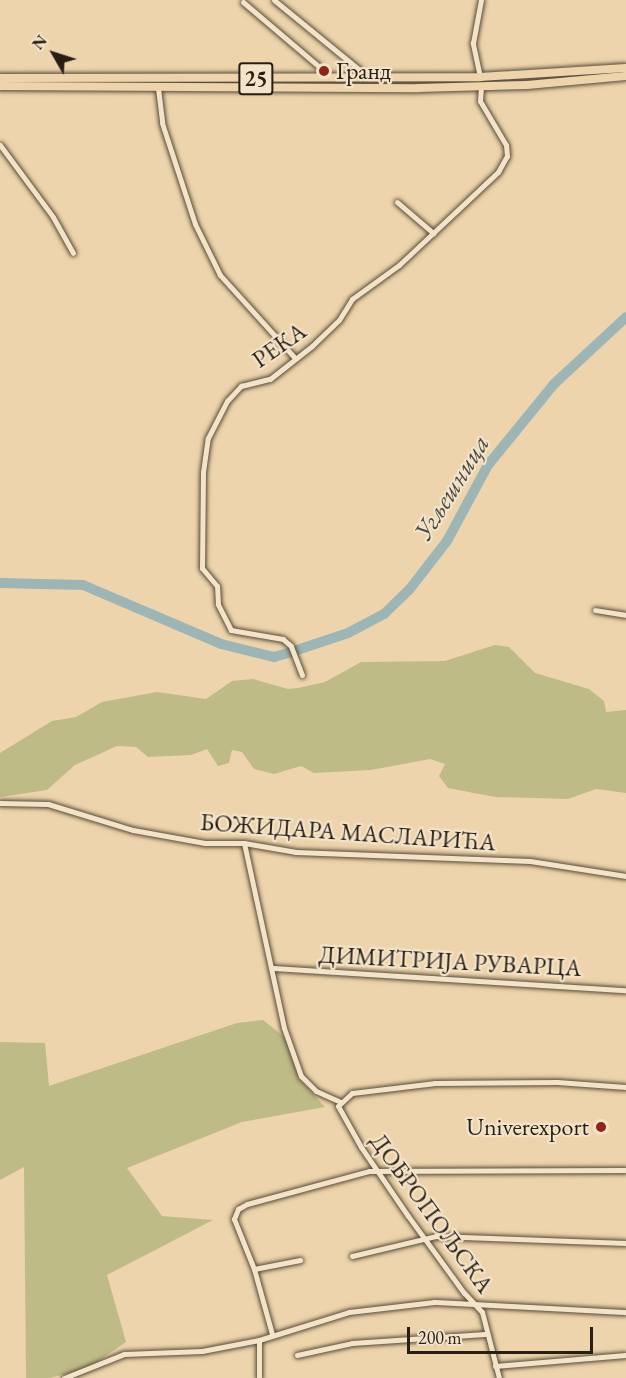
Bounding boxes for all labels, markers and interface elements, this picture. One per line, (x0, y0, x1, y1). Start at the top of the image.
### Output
north arrow (24, 24, 84, 84)
text: N (27, 31, 52, 54)
place label: Гранд (336, 57, 391, 85)
road number: 25 (238, 60, 274, 98)
marker: Гранд (317, 64, 331, 78)
street label: РЕКА (246, 316, 312, 374)
water label: Угљешница (408, 430, 496, 546)
street label: БОЖИДАРА МАСЛАРИЋА (199, 807, 497, 857)
street label: ДИМИТРИЈА РУВАРЦА (318, 940, 582, 982)
place label: Univerexport (466, 1113, 589, 1141)
marker: Univerexport (594, 1120, 608, 1134)
street label: ДОБРОПОЉСКА (364, 1127, 500, 1299)
scale bar (410, 1315, 596, 1353)
text: 200 m (418, 1326, 462, 1349)

